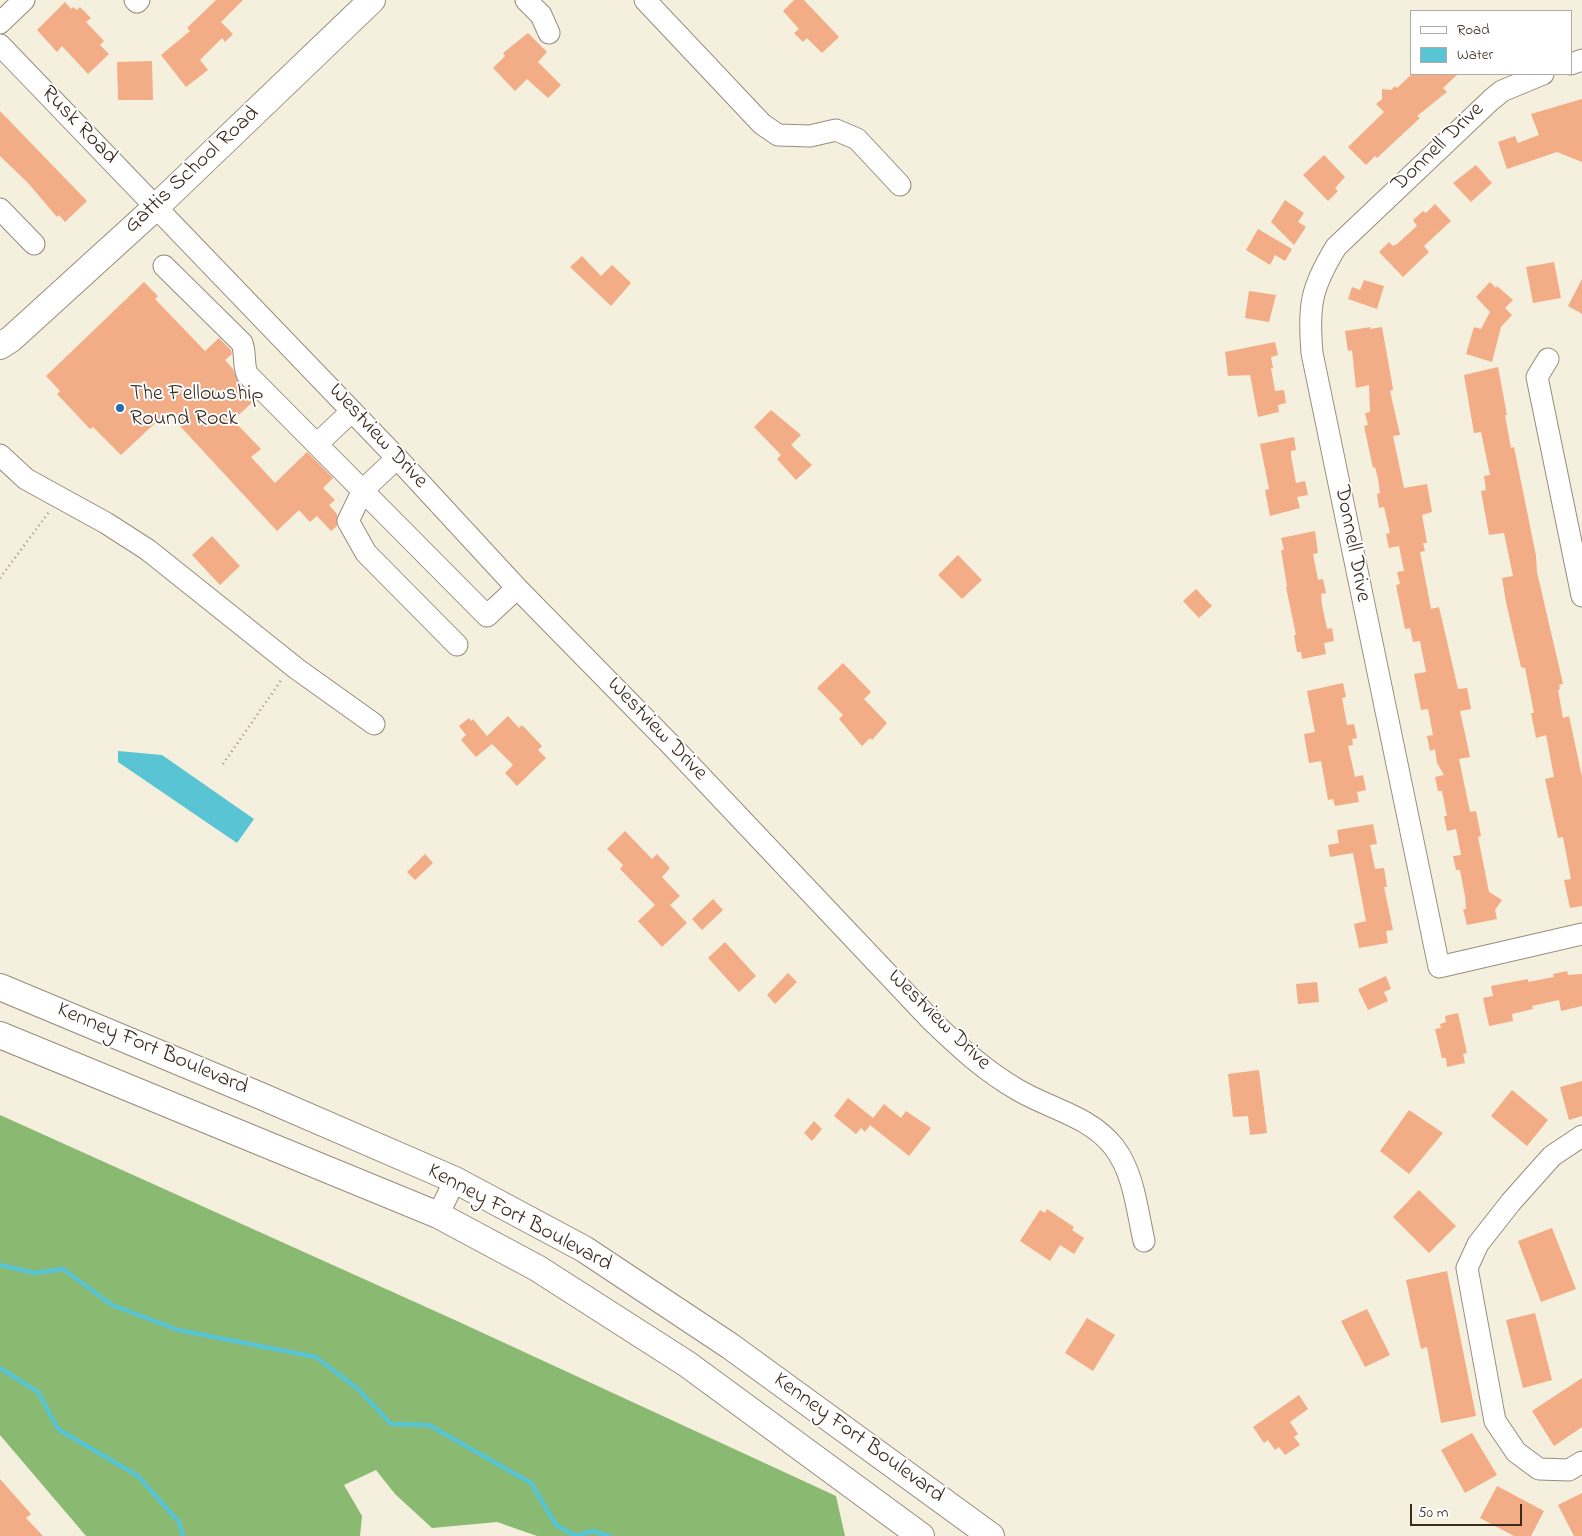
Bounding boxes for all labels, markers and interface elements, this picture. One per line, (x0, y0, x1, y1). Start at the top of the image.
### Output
legend (1410, 10, 1572, 75)
text: Road (1457, 19, 1490, 41)
text: Water (1457, 44, 1493, 66)
street label: Rusk Road (34, 81, 122, 171)
street label: Donnell Drive (1387, 98, 1491, 198)
street label: Gattis School Road (120, 102, 266, 240)
street label: Westview Drive (322, 379, 432, 495)
place label: The Fellowship Round Rock (130, 382, 263, 434)
marker: The Fellowship Round Rock (114, 402, 126, 414)
street label: Donnell Drive (1327, 484, 1375, 604)
street label: Westview Drive (600, 673, 712, 787)
street label: Westview Drive (881, 965, 995, 1077)
street label: Kenney Fort Boulevard (52, 998, 252, 1102)
street label: Kenney Fort Boulevard (422, 1159, 616, 1279)
street label: Kenney Fort Boulevard (767, 1368, 949, 1510)
scale bar (1412, 1494, 1524, 1526)
text: 50 m (1418, 1502, 1448, 1524)

